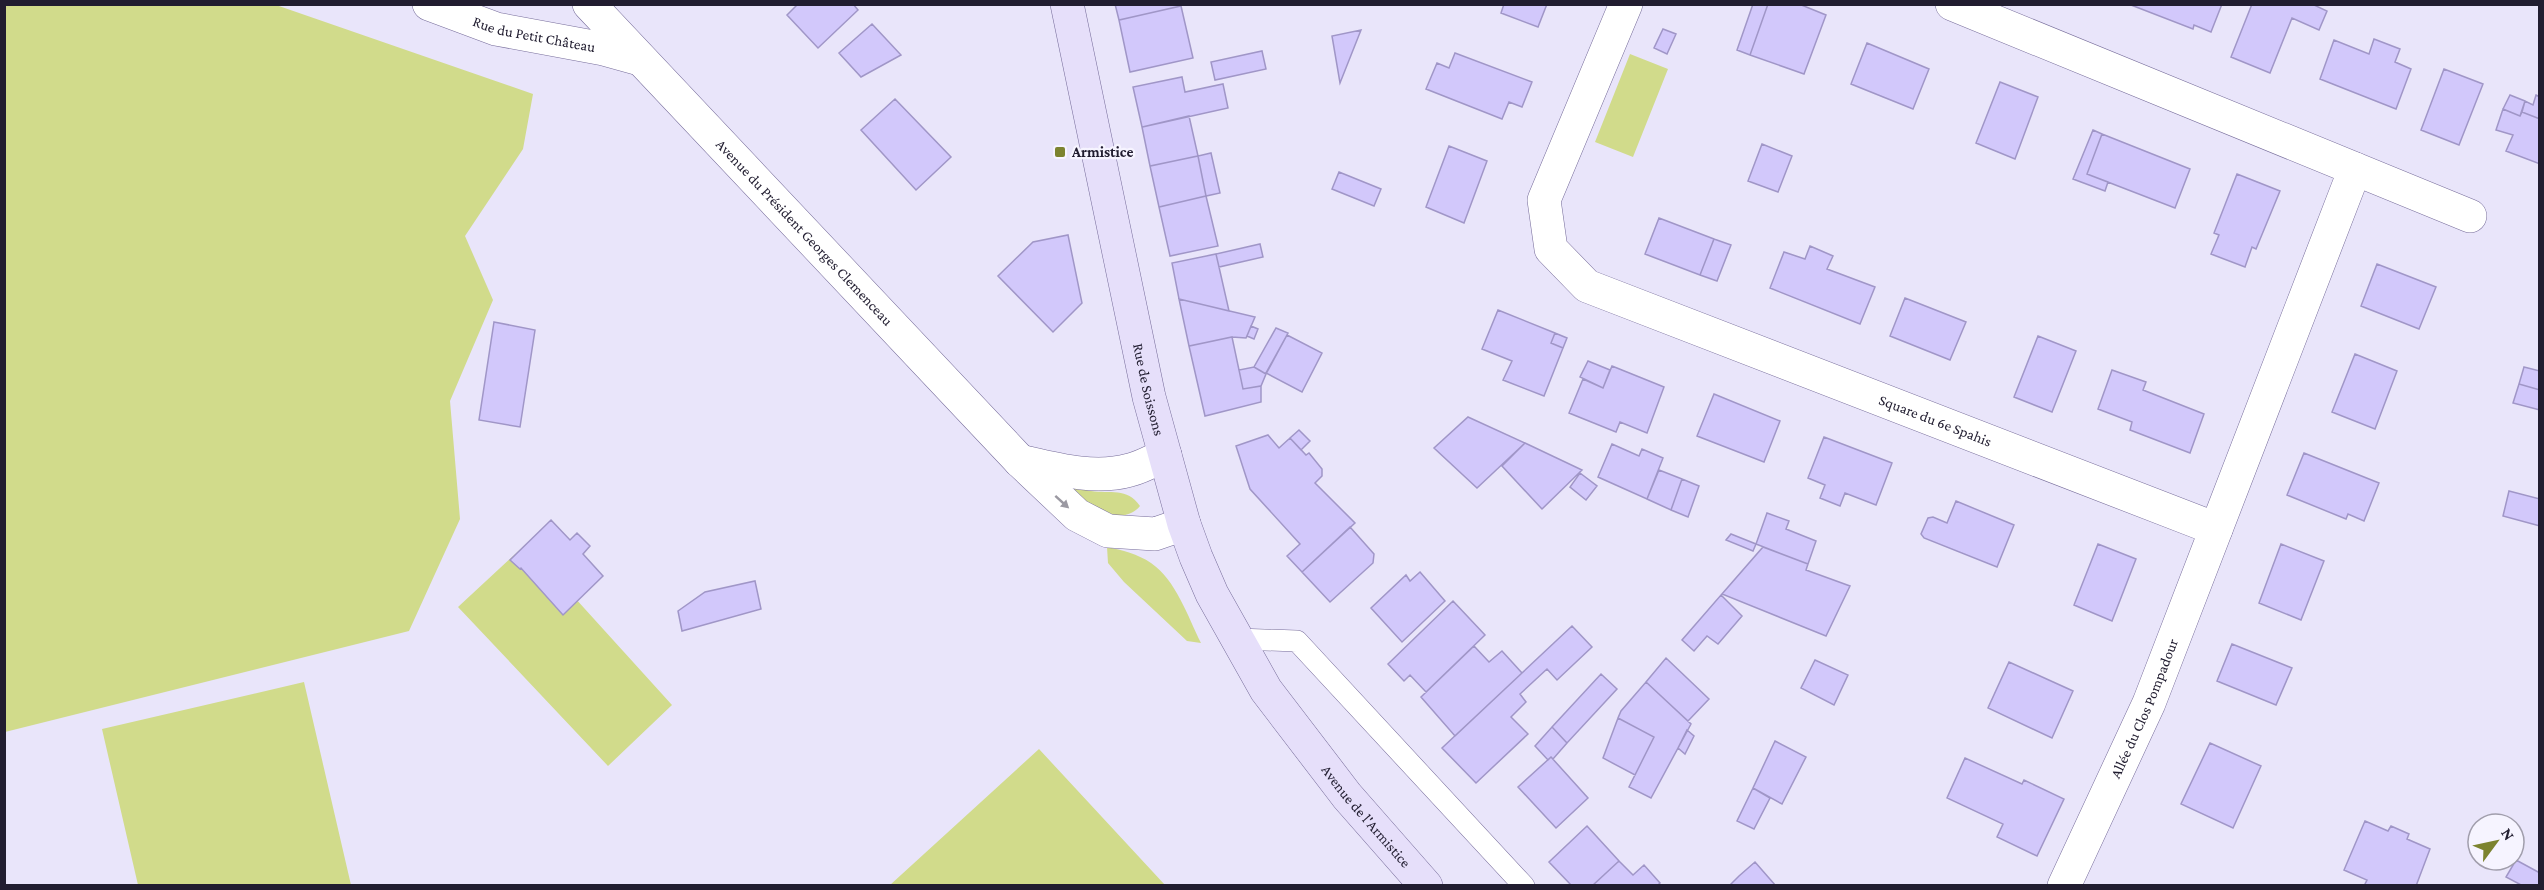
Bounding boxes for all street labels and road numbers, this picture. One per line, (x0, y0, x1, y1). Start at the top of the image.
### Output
street label: Rue du Petit Château (471, 13, 597, 55)
street label: Avenue du Président Georges Clemenceau (713, 136, 896, 329)
street label: Rue de Soissons (1130, 342, 1167, 438)
street label: Square du 6e Spahis (1877, 392, 1994, 450)
street label: Allée du Clos Pompadour (2107, 636, 2181, 781)
street label: Avenue de l'Armistice (1318, 762, 1414, 871)

